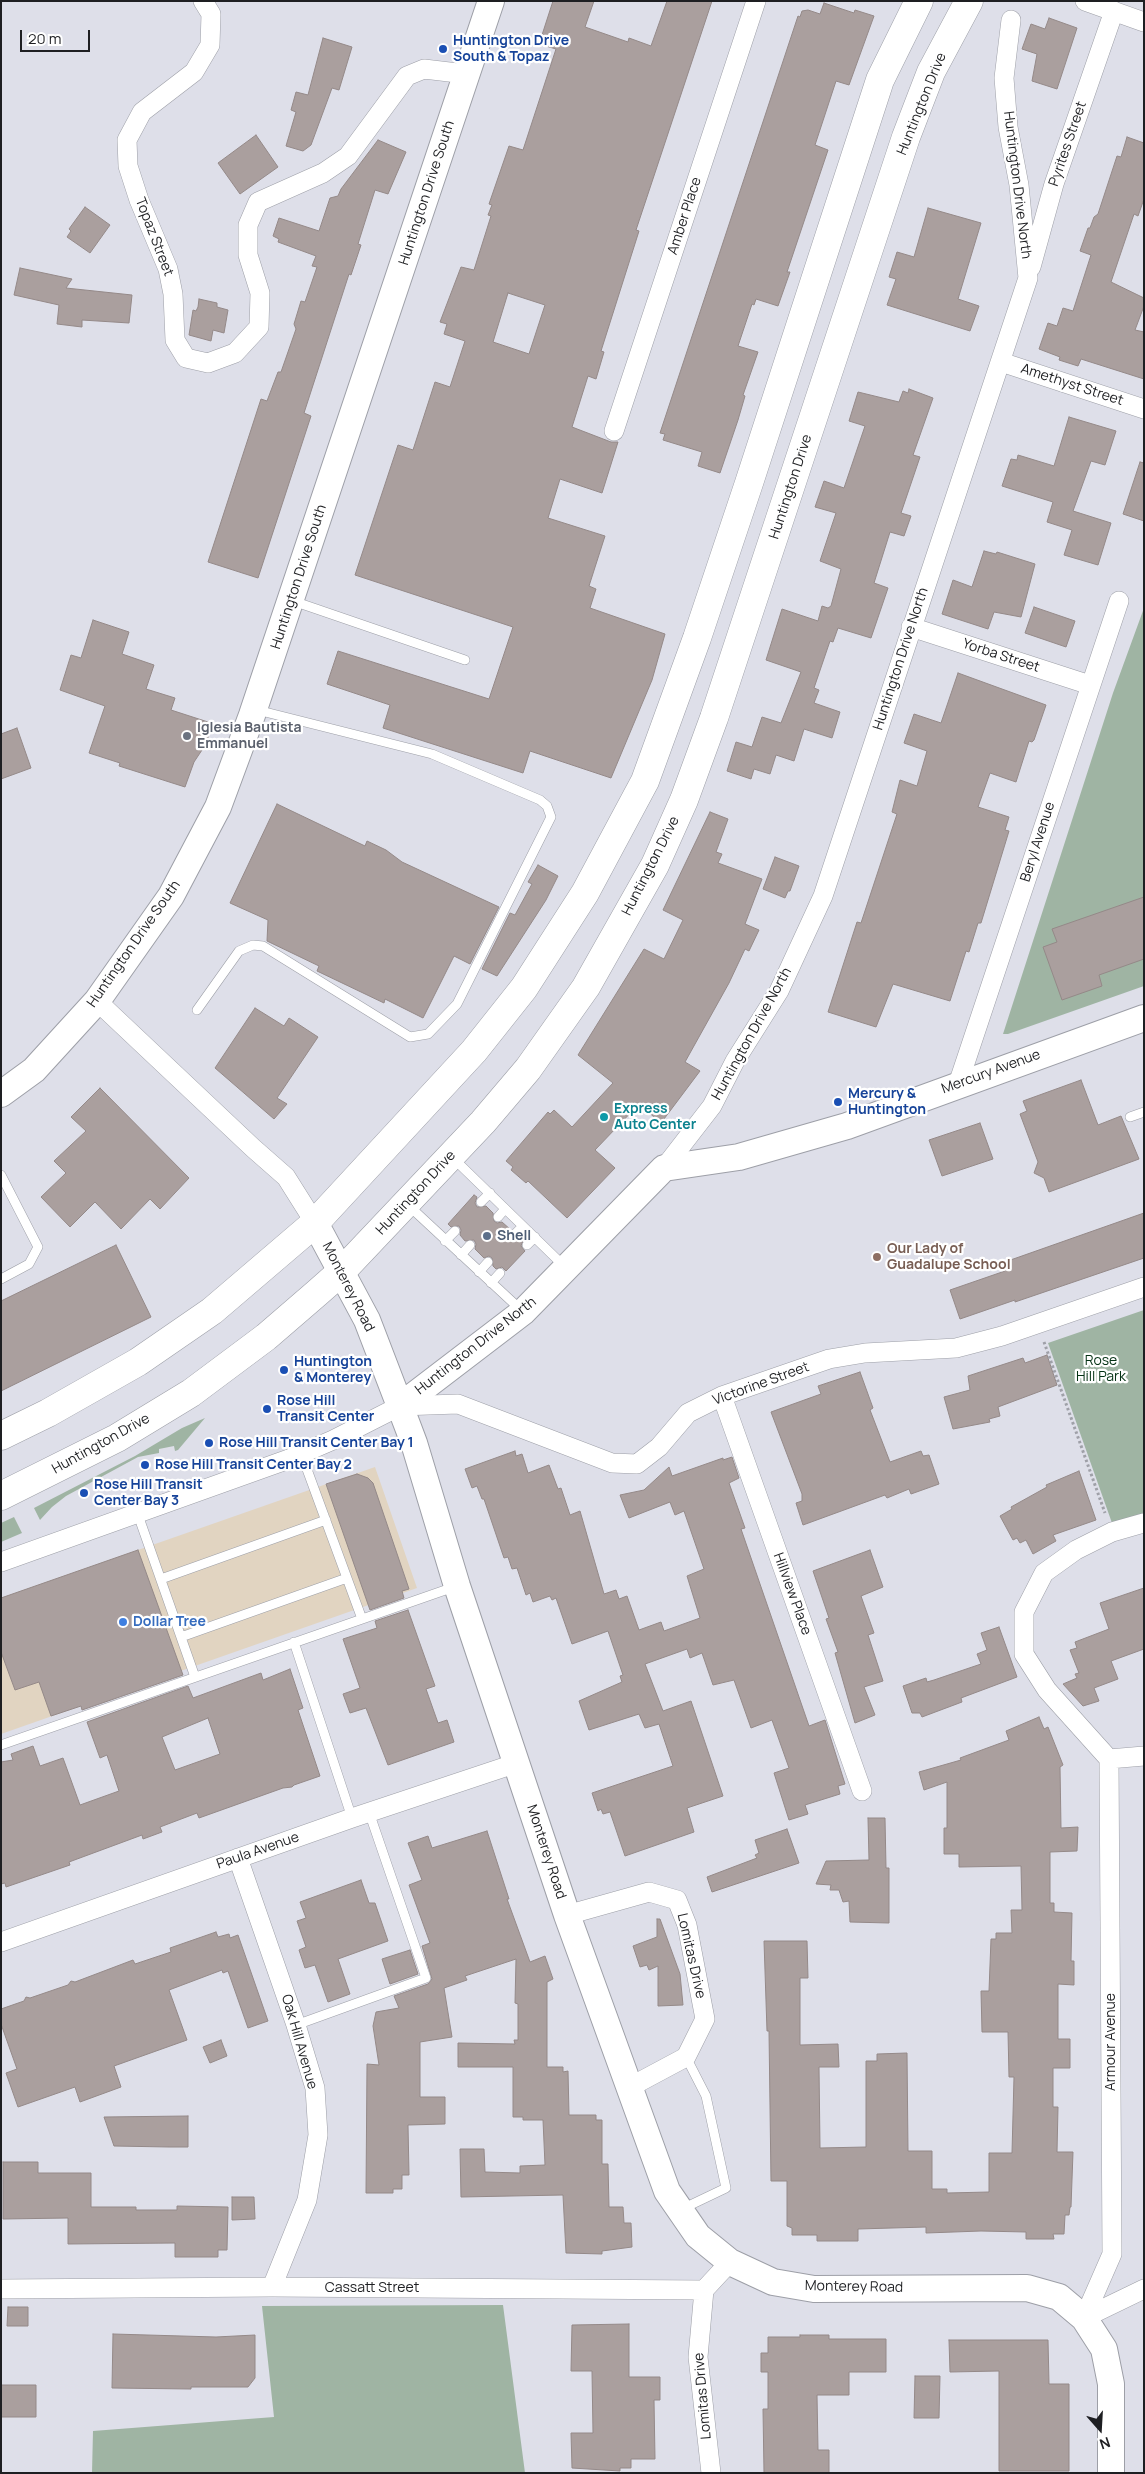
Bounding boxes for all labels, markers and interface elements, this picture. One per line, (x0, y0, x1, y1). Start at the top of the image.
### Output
scale bar (22, 20, 92, 52)
text: 20 m (28, 28, 61, 49)
place label: Huntington Drive South & Topaz (453, 33, 569, 65)
marker: Huntington Drive South & Topaz (437, 43, 449, 55)
street label: Huntington Drive (894, 50, 950, 158)
street label: Pyrites Street (1046, 99, 1090, 189)
street label: Huntington Drive North (1000, 110, 1034, 260)
street label: Huntington Drive South (396, 119, 458, 267)
street label: Amber Place (665, 175, 705, 257)
street label: Topaz Street (131, 195, 177, 279)
street label: Amethyst Street (1018, 360, 1126, 410)
street label: Huntington Drive (766, 432, 816, 542)
street label: Huntington Drive South (268, 503, 330, 651)
street label: Huntington Drive North (870, 586, 932, 732)
street label: Yorba Street (960, 636, 1042, 676)
place label: Iglesia Bautista Emmanuel (197, 720, 302, 752)
marker: Iglesia Bautista Emmanuel (181, 730, 193, 742)
street label: Beryl Avenue (1017, 800, 1059, 884)
street label: Huntington Drive (619, 814, 683, 918)
street label: Huntington Drive South (84, 877, 184, 1011)
street label: Huntington Drive North (709, 965, 795, 1103)
street label: Mercury Avenue (939, 1046, 1043, 1098)
place label: Mercury & Huntington (848, 1086, 926, 1118)
marker: Mercury & Huntington (832, 1096, 844, 1108)
place label: Express Auto Center (614, 1101, 696, 1134)
marker: Express Auto Center (598, 1111, 610, 1123)
street label: Huntington Drive (373, 1147, 459, 1239)
place label: Shell (497, 1228, 531, 1244)
marker: Shell (481, 1230, 493, 1242)
street label: Monterey Road (318, 1239, 378, 1335)
place label: Our Lady of Guadalupe School (887, 1241, 1011, 1274)
marker: Our Lady of Guadalupe School (871, 1251, 883, 1263)
street label: Huntington Drive North (412, 1294, 540, 1398)
park label: Rose Hill Park (1076, 1353, 1126, 1385)
place label: Huntington & Monterey (294, 1354, 372, 1386)
street label: Victorine Street (710, 1359, 812, 1409)
marker: Huntington & Monterey (278, 1364, 290, 1376)
place label: Rose Hill Transit Center (277, 1393, 374, 1425)
marker: Rose Hill Transit Center (261, 1403, 273, 1415)
street label: Huntington Drive (49, 1410, 153, 1478)
place label: Rose Hill Transit Center Bay 1 (219, 1435, 414, 1451)
marker: Rose Hill Transit Center Bay 1 (203, 1437, 215, 1449)
place label: Rose Hill Transit Center Bay 2 (155, 1457, 352, 1473)
marker: Rose Hill Transit Center Bay 2 (139, 1459, 151, 1471)
place label: Rose Hill Transit Center Bay 3 (94, 1477, 203, 1510)
marker: Rose Hill Transit Center Bay 3 (78, 1487, 90, 1499)
street label: Hillview Place (769, 1551, 815, 1637)
place label: Dollar Tree (133, 1614, 206, 1630)
marker: Dollar Tree (117, 1616, 129, 1628)
street label: Monterey Road (523, 1803, 569, 1901)
street label: Paula Avenue (215, 1829, 301, 1873)
street label: Lomitas Drive (673, 1912, 709, 2000)
street label: Oak Hill Avenue (277, 1993, 321, 2091)
street label: Armour Avenue (1103, 1993, 1119, 2091)
street label: Monterey Road (805, 2278, 903, 2296)
street label: Cassatt Street (325, 2280, 419, 2296)
street label: Lomitas Drive (691, 2352, 715, 2440)
north arrow (1075, 2404, 1125, 2454)
text: N (1097, 2433, 1113, 2454)

